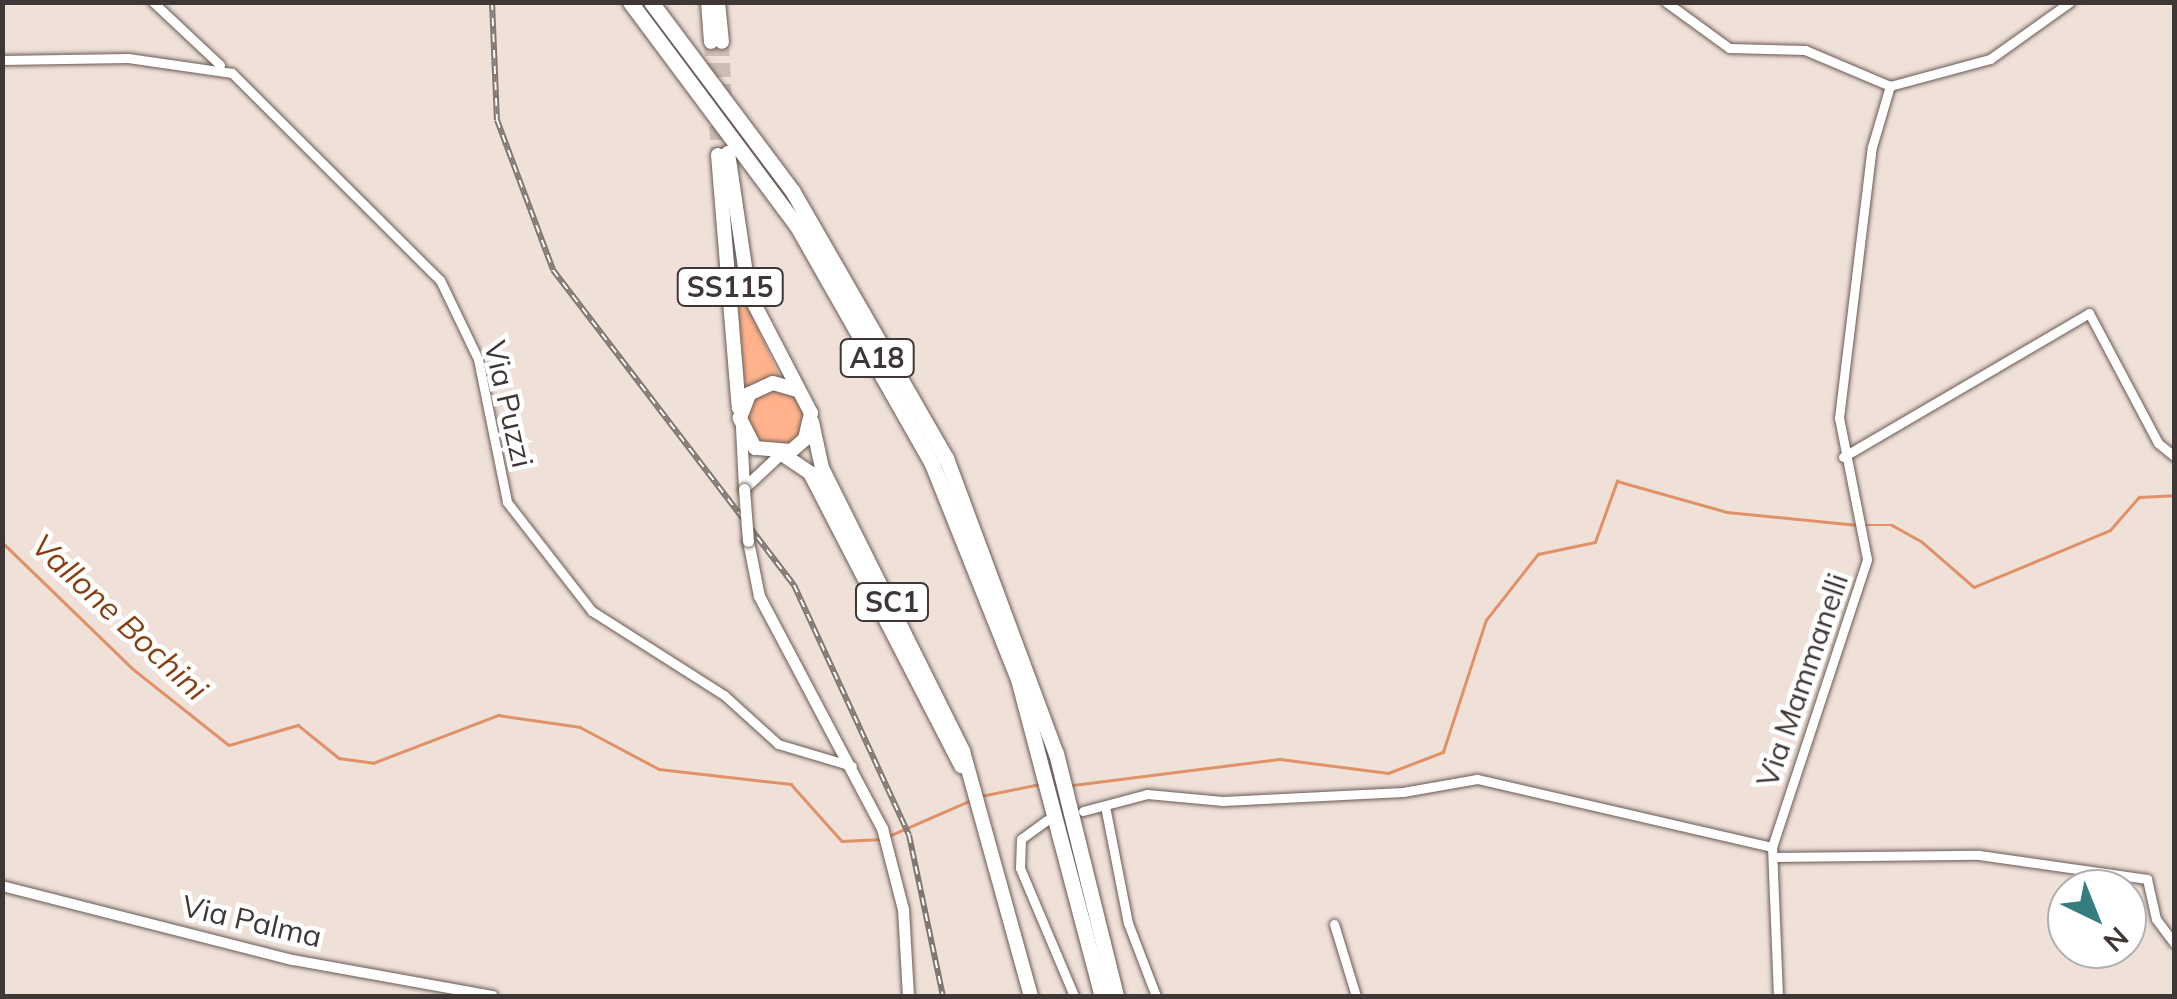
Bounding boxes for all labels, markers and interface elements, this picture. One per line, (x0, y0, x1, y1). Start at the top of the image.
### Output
road number: SS115 (675, 264, 785, 310)
road number: A18 (840, 335, 914, 381)
street label: Via Puzzi (477, 337, 541, 471)
water label: Vallone Bochini (24, 526, 216, 708)
street label: Via Mammanelli (1749, 568, 1855, 792)
road number: SC1 (854, 579, 930, 625)
north arrow (2047, 869, 2147, 969)
street label: Via Palma (179, 887, 325, 955)
text: N (2097, 920, 2136, 960)

